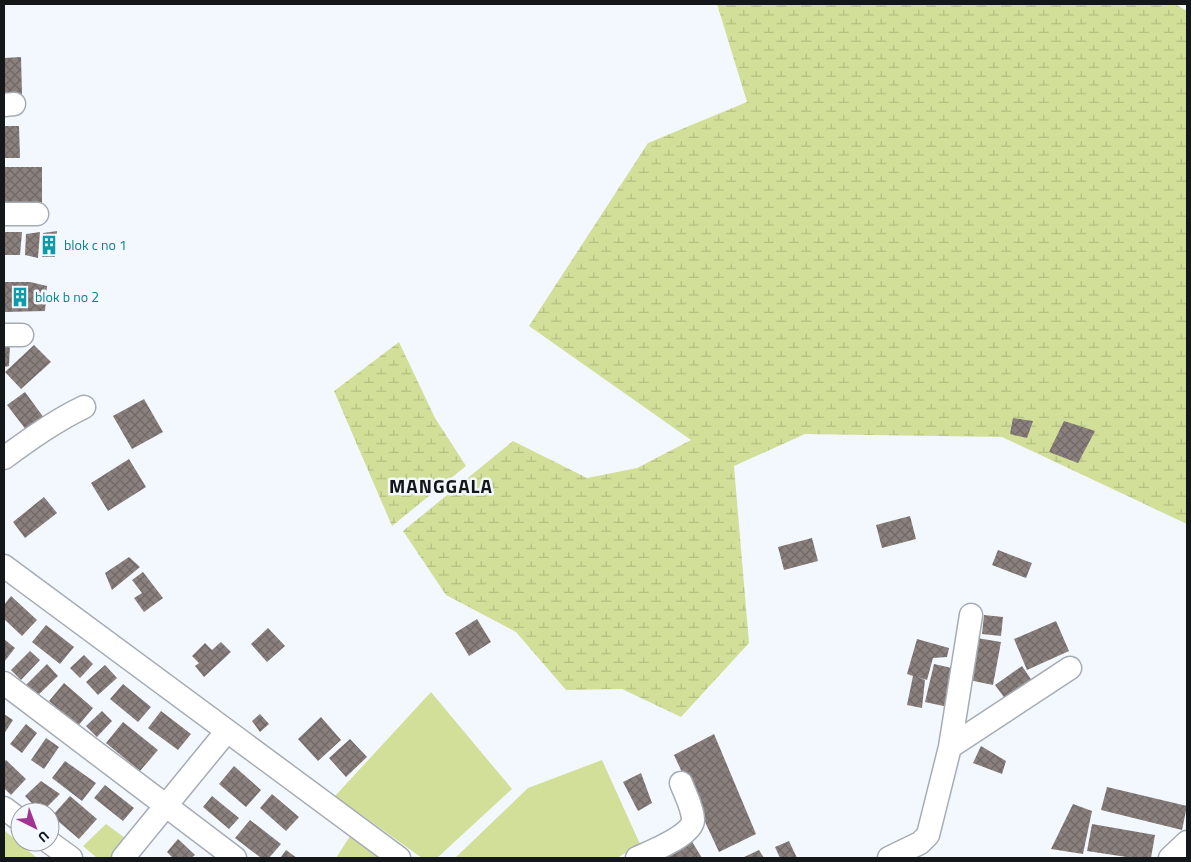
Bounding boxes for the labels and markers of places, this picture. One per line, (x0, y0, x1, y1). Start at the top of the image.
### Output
building icon: blok c no 1 (38, 234, 60, 256)
place label: blok c no 1 (64, 234, 127, 255)
building icon: blok b no 2 (9, 286, 31, 308)
place label: blok b no 2 (35, 286, 99, 307)

